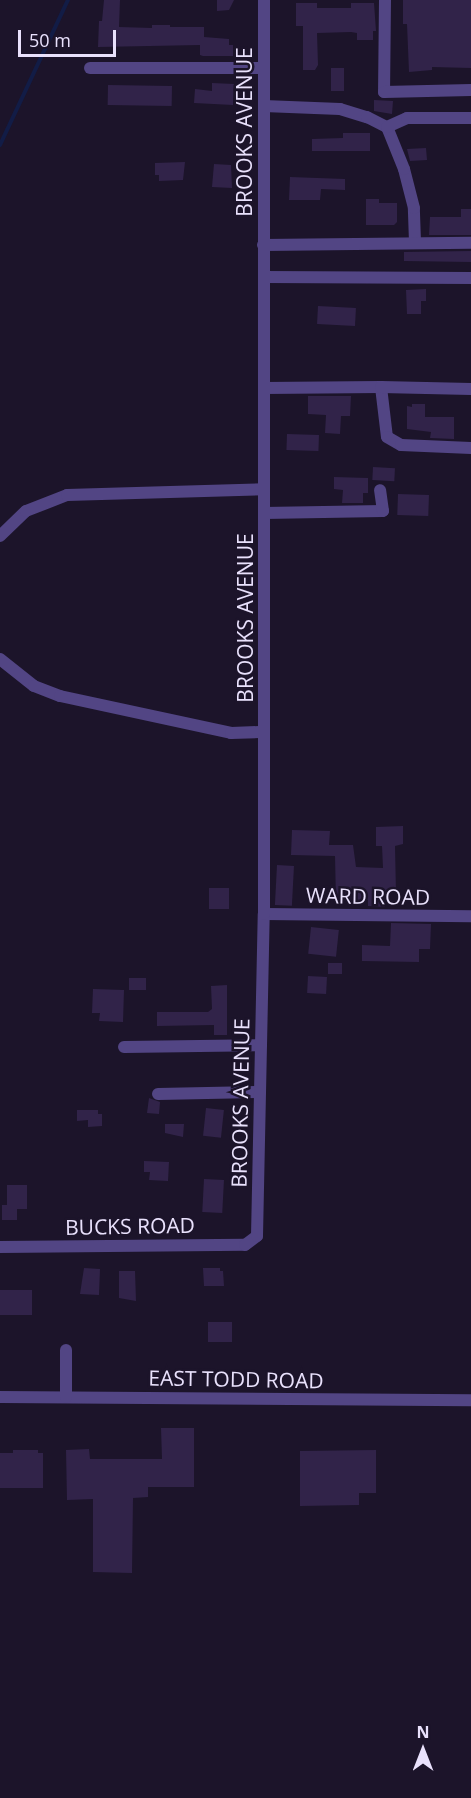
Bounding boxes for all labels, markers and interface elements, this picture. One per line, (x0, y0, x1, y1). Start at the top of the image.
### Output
scale bar (21, 18, 118, 56)
text: 50 m (29, 28, 71, 52)
street label: BROOKS AVENUE (231, 47, 257, 217)
street label: BROOKS AVENUE (232, 533, 258, 703)
street label: WARD ROAD (306, 882, 430, 910)
street label: BROOKS AVENUE (226, 1018, 254, 1188)
street label: BUCKS ROAD (65, 1212, 195, 1240)
street label: EAST TODD ROAD (148, 1365, 324, 1393)
north arrow (393, 1720, 453, 1780)
text: N (416, 1721, 430, 1743)

